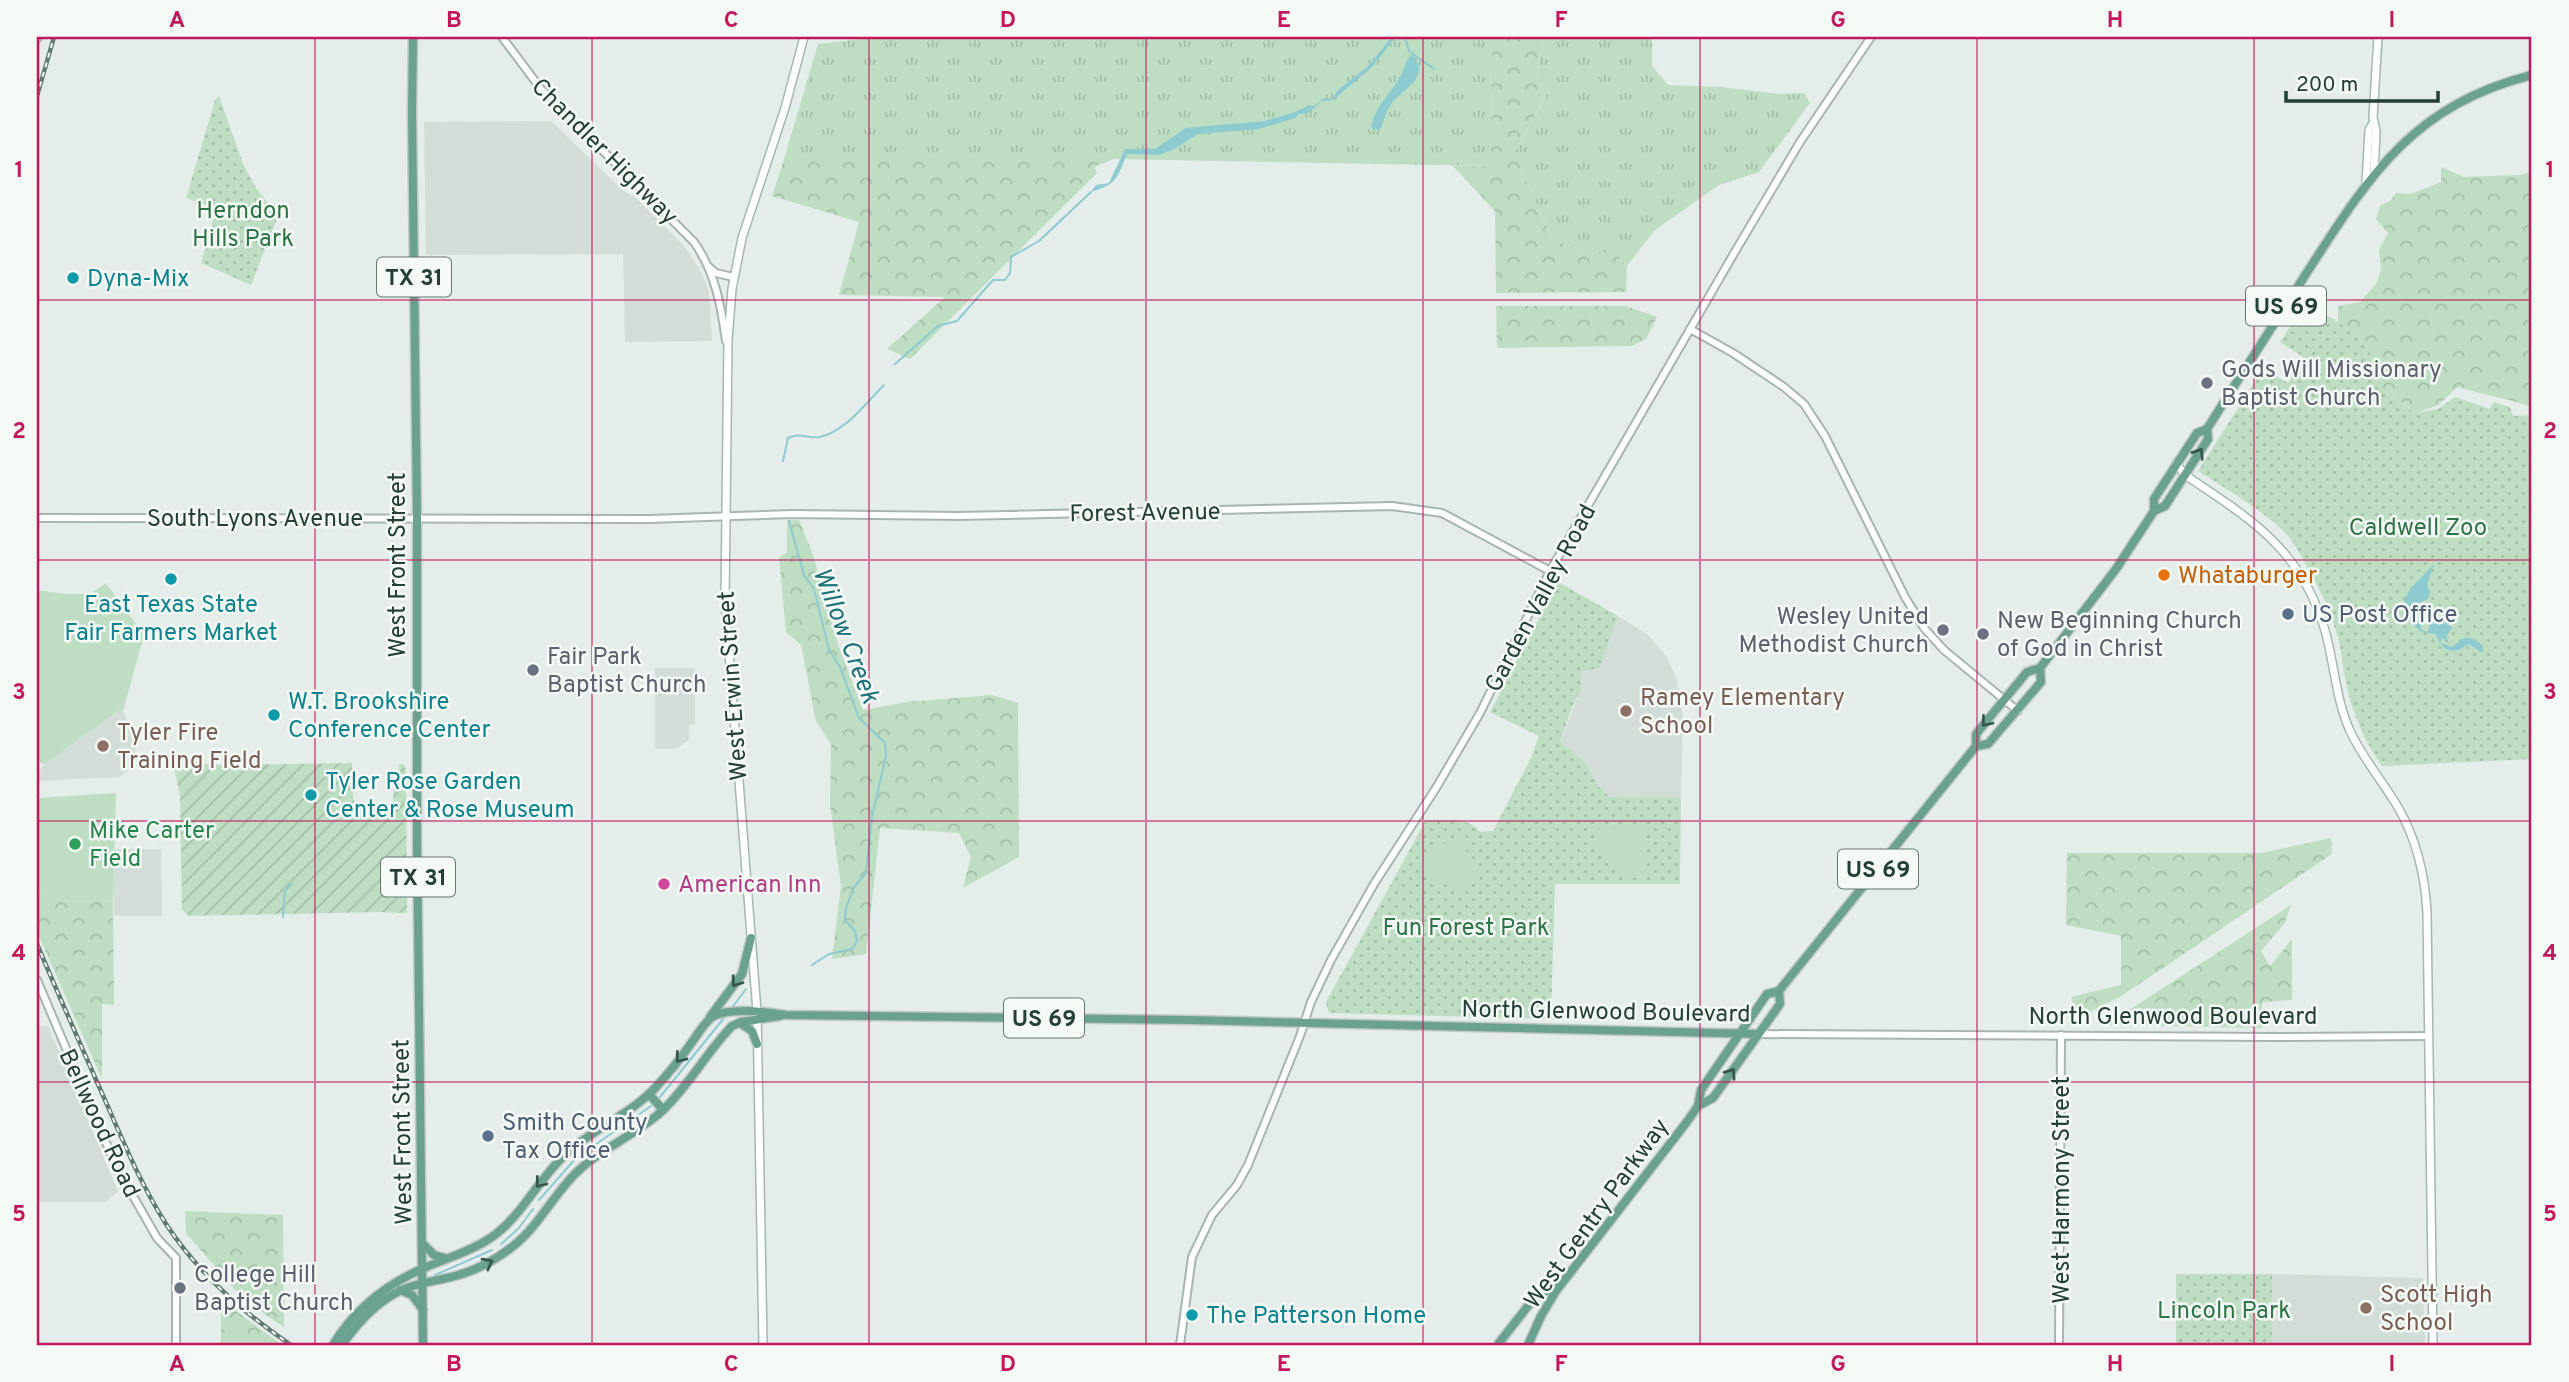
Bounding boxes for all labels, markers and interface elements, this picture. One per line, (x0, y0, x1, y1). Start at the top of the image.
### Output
text: A (169, 7, 185, 36)
text: B (446, 7, 462, 36)
text: C (724, 7, 738, 36)
text: D (1000, 7, 1016, 36)
text: E (1277, 7, 1291, 36)
text: F (1554, 7, 1568, 36)
text: G (1830, 7, 1846, 36)
text: H (2107, 7, 2123, 36)
text: I (2389, 7, 2395, 36)
scale bar (2286, 60, 2438, 104)
text: 200 m (2296, 72, 2358, 99)
street label: Chandler Highway (524, 73, 683, 232)
text: 1 (14, 157, 24, 186)
text: 1 (2545, 157, 2555, 186)
park label: Herndon Hills Park (192, 197, 294, 255)
road number: TX 31 (377, 258, 451, 296)
place label: Dyna-Mix (87, 265, 189, 295)
marker: Dyna-Mix (65, 270, 81, 286)
road number: US 69 (2246, 286, 2326, 326)
place label: Gods Will Missionary Baptist Church (2221, 356, 2442, 414)
marker: Gods Will Missionary Baptist Church (2199, 375, 2215, 391)
text: 2 (12, 418, 26, 447)
text: 2 (2543, 418, 2557, 447)
one-way arrow (2191, 447, 2204, 460)
street label: West Front Street (384, 472, 414, 658)
street label: Forest Avenue (1069, 498, 1221, 530)
street label: Garden Valley Road (1480, 500, 1604, 698)
street label: South Lyons Avenue (147, 505, 363, 535)
park label: Caldwell Zoo (2349, 514, 2487, 544)
place label: Whataburger (2178, 562, 2317, 592)
water label: Willow Creek (804, 563, 886, 709)
marker: Whataburger (2156, 567, 2172, 583)
marker: East Texas State Fair Farmers Market (163, 571, 179, 587)
street label: West Erwin Street (712, 590, 756, 782)
place label: East Texas State Fair Farmers Market (64, 591, 278, 649)
place label: US Post Office (2302, 601, 2458, 631)
place label: Wesley United Methodist Church (1738, 603, 1929, 661)
marker: US Post Office (2280, 606, 2296, 622)
place label: New Beginning Church of God in Christ (1997, 607, 2242, 665)
marker: Wesley United Methodist Church (1935, 622, 1951, 638)
marker: New Beginning Church of God in Christ (1975, 626, 1991, 642)
place label: Fair Park Baptist Church (547, 643, 707, 701)
marker: Fair Park Baptist Church (525, 662, 541, 678)
text: 3 (12, 679, 26, 708)
text: 3 (2543, 679, 2557, 708)
place label: Ramey Elementary School (1640, 684, 1845, 742)
place label: W.T. Brookshire Conference Center (288, 688, 491, 746)
marker: Ramey Elementary School (1618, 703, 1634, 719)
marker: W.T. Brookshire Conference Center (266, 707, 282, 723)
one-way arrow (1982, 714, 1995, 726)
place label: Tyler Fire Training Field (117, 719, 261, 777)
marker: Tyler Fire Training Field (95, 738, 111, 754)
place label: Tyler Rose Garden Center & Rose Museum (325, 768, 575, 826)
marker: Tyler Rose Garden Center & Rose Museum (303, 787, 319, 803)
place label: Mike Carter Field (89, 817, 214, 875)
marker: Mike Carter Field (67, 836, 83, 852)
road number: US 69 (1838, 849, 1918, 888)
road number: TX 31 (381, 858, 455, 897)
place label: American Inn (678, 871, 821, 901)
marker: American Inn (656, 876, 672, 892)
park label: Fun Forest Park (1383, 914, 1550, 944)
text: 4 (12, 940, 26, 969)
text: 4 (2543, 940, 2557, 969)
one-way arrow (732, 974, 744, 987)
street label: North Glenwood Boulevard (1461, 995, 1751, 1031)
road number: US 69 (1004, 998, 1084, 1037)
street label: North Glenwood Boulevard (2028, 1003, 2318, 1033)
street label: West Front Street (387, 1039, 421, 1225)
street label: Bellwood Road (51, 1045, 146, 1203)
one-way arrow (675, 1051, 688, 1063)
one-way arrow (1723, 1068, 1735, 1081)
street label: West Harmony Street (2048, 1076, 2078, 1304)
place label: Smith County Tax Office (502, 1109, 648, 1167)
street label: West Gentry Parkway (1518, 1113, 1677, 1315)
marker: Smith County Tax Office (480, 1128, 496, 1144)
one-way arrow (535, 1175, 548, 1187)
text: 5 (12, 1201, 26, 1230)
text: 5 (2543, 1201, 2557, 1230)
one-way arrow (481, 1258, 493, 1271)
place label: College Hill Baptist Church (194, 1261, 354, 1319)
marker: College Hill Baptist Church (172, 1280, 188, 1296)
place label: Scott High School (2380, 1281, 2493, 1339)
park label: Lincoln Park (2157, 1297, 2291, 1327)
marker: Scott High School (2358, 1300, 2374, 1316)
place label: The Patterson Home (1206, 1302, 1426, 1332)
marker: The Patterson Home (1184, 1307, 1200, 1323)
text: A (169, 1351, 185, 1380)
text: B (446, 1351, 462, 1380)
text: C (724, 1351, 738, 1380)
text: D (1000, 1351, 1016, 1380)
text: E (1277, 1351, 1291, 1380)
text: F (1554, 1351, 1568, 1380)
text: G (1830, 1351, 1846, 1380)
text: H (2107, 1351, 2123, 1380)
text: I (2389, 1351, 2395, 1380)

